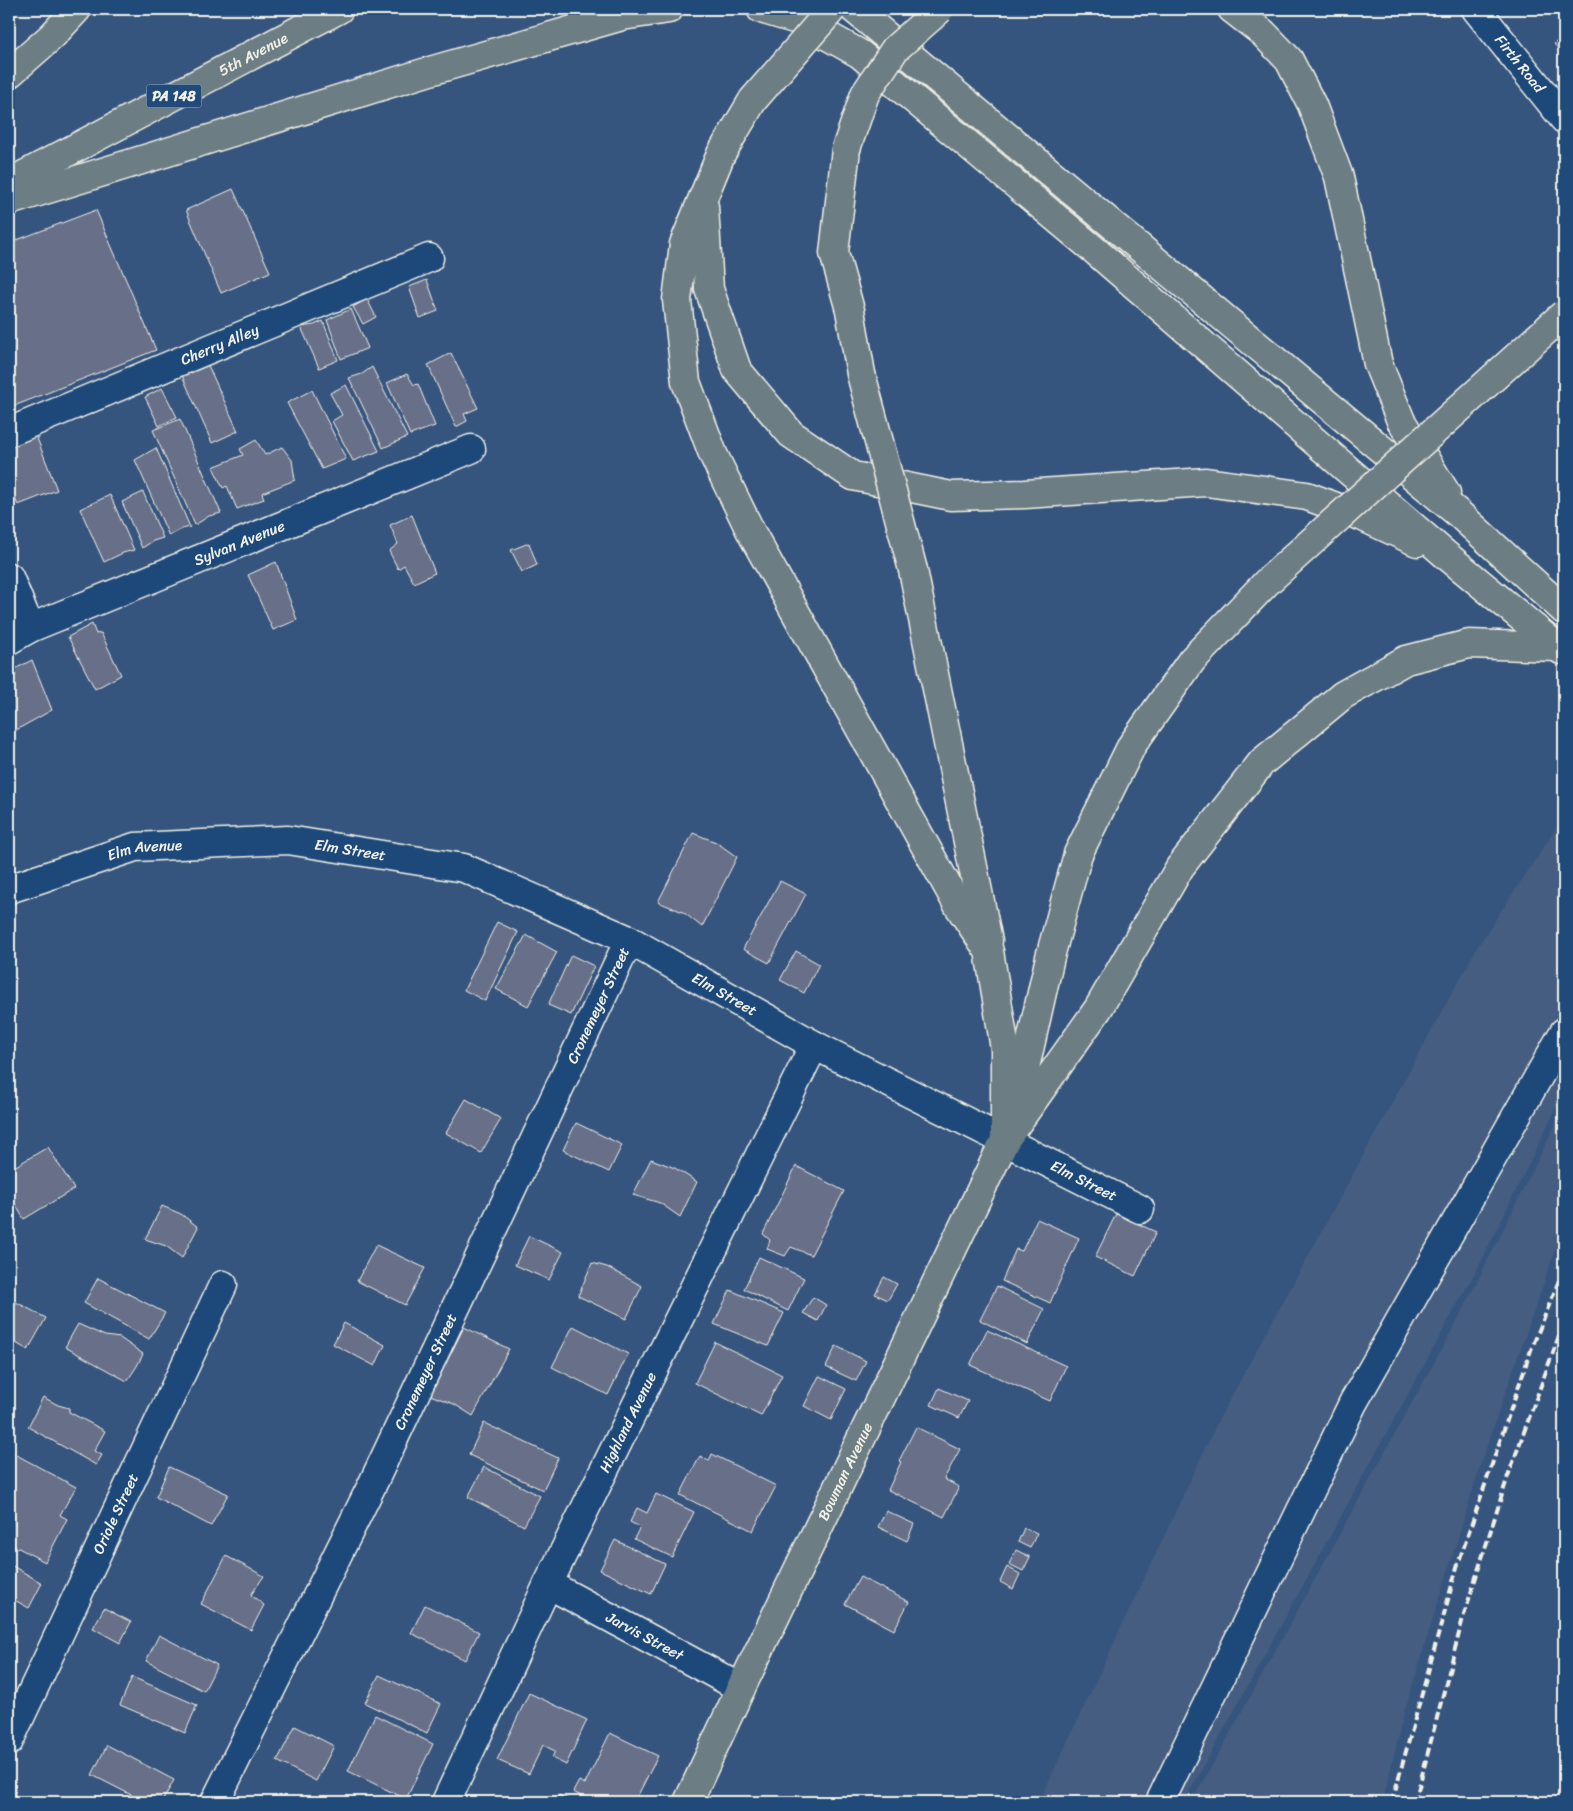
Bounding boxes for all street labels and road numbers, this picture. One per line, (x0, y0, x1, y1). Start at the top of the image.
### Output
street label: 5th Avenue (214, 25, 293, 83)
street label: Firth Road (1488, 29, 1552, 100)
road number: PA 148 (146, 84, 202, 108)
street label: Cherry Alley (176, 317, 263, 373)
street label: Sylvan Avenue (190, 513, 289, 573)
street label: Elm Street (313, 831, 388, 868)
street label: Elm Avenue (104, 832, 183, 868)
street label: Cronemeyer Street (559, 942, 637, 1068)
street label: Elm Street (687, 965, 762, 1023)
street label: Elm Street (1046, 1153, 1122, 1209)
street label: Cronemeyer Street (387, 1309, 464, 1434)
street label: Highland Avenue (592, 1367, 664, 1477)
street label: Bowman Avenue (810, 1418, 880, 1525)
street label: Oriole Street (85, 1469, 146, 1559)
street label: Jarvis Street (600, 1604, 689, 1668)

